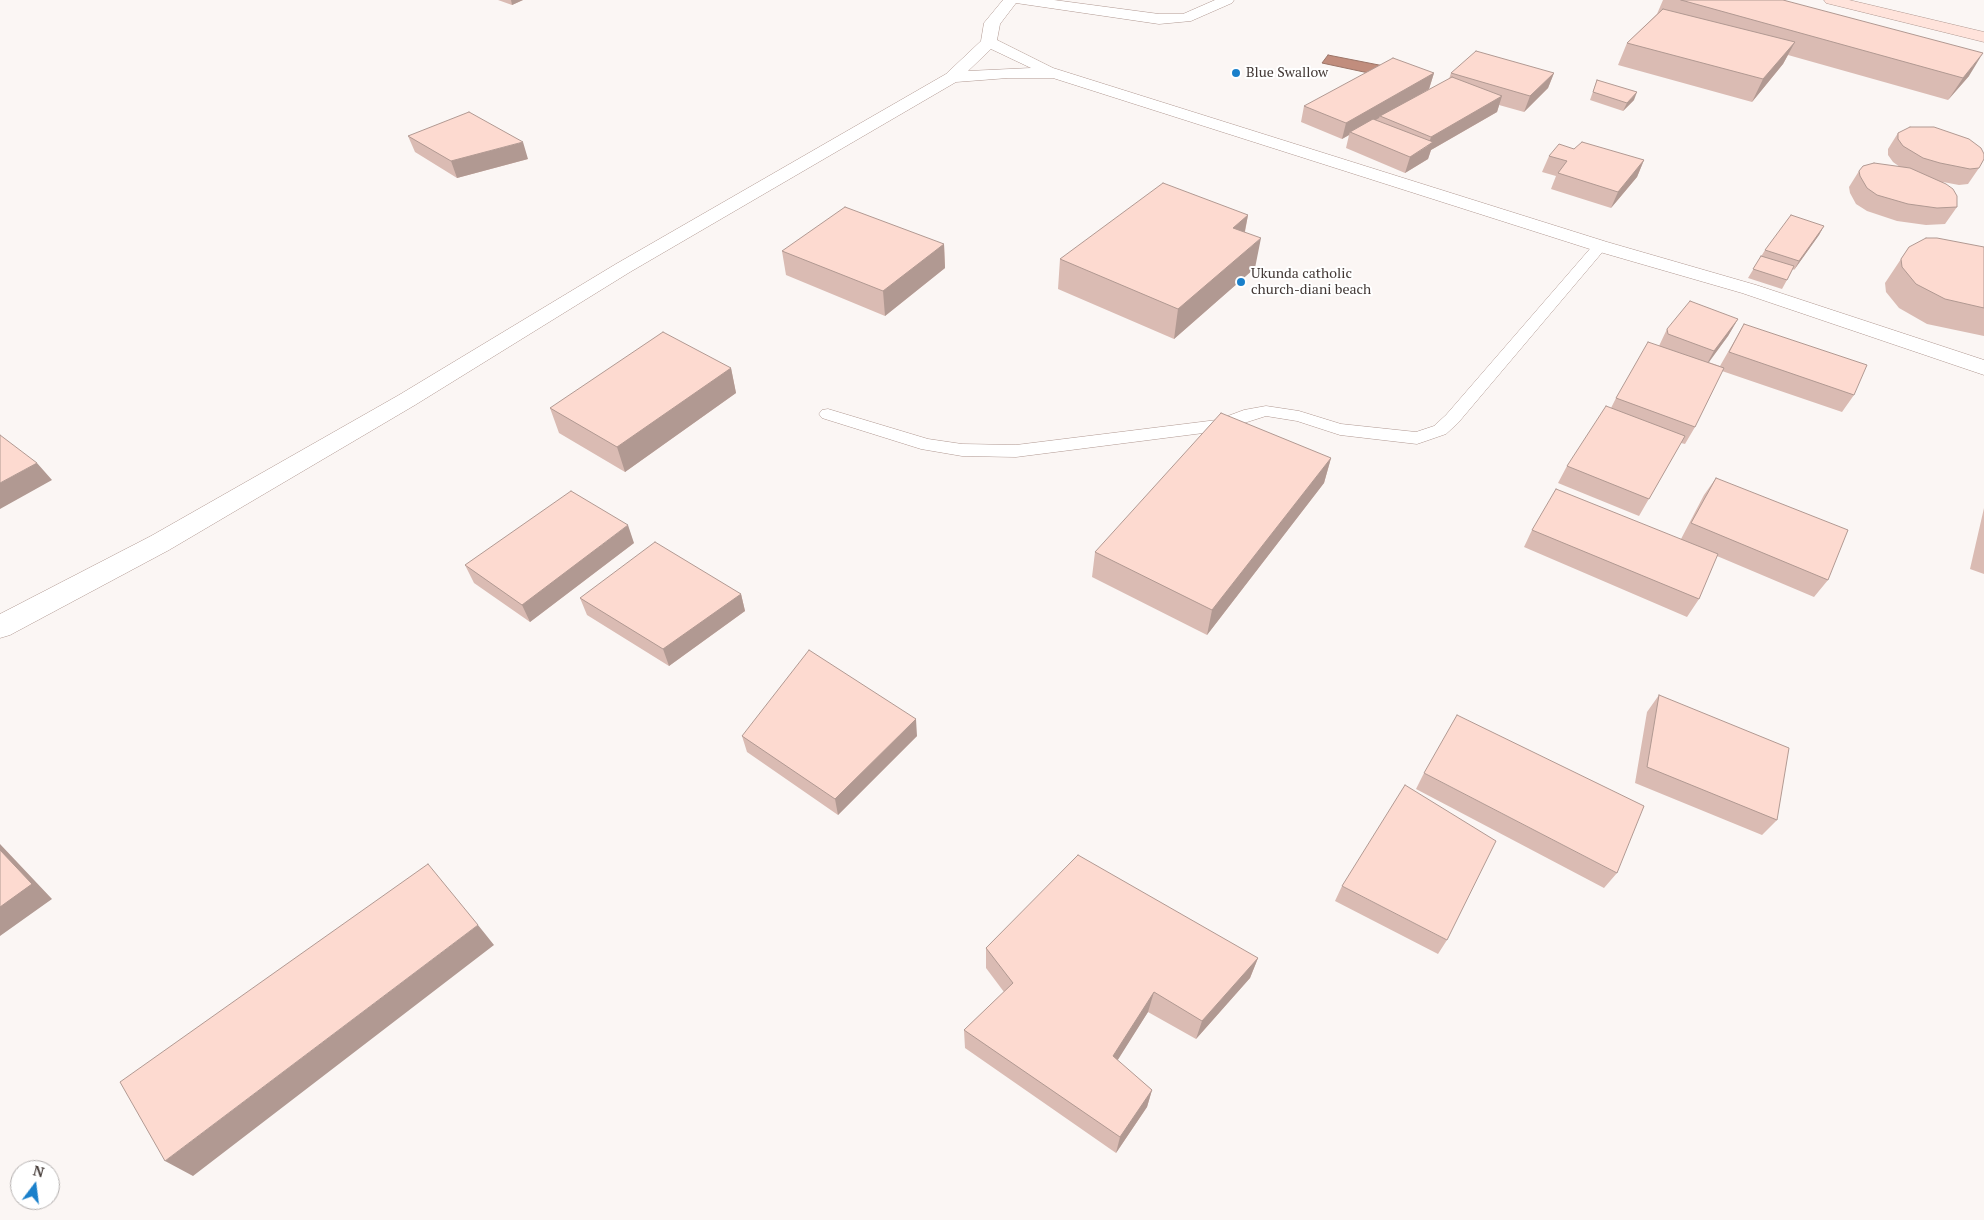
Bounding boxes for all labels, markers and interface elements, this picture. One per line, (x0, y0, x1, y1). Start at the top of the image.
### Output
place label: Blue Swallow (1246, 65, 1328, 81)
marker: Blue Swallow (1230, 67, 1242, 79)
place label: Ukunda catholic church-diani beach (1251, 266, 1371, 298)
marker: Ukunda catholic church-diani beach (1235, 276, 1247, 288)
north arrow (10, 1160, 60, 1210)
text: N (31, 1160, 46, 1182)

